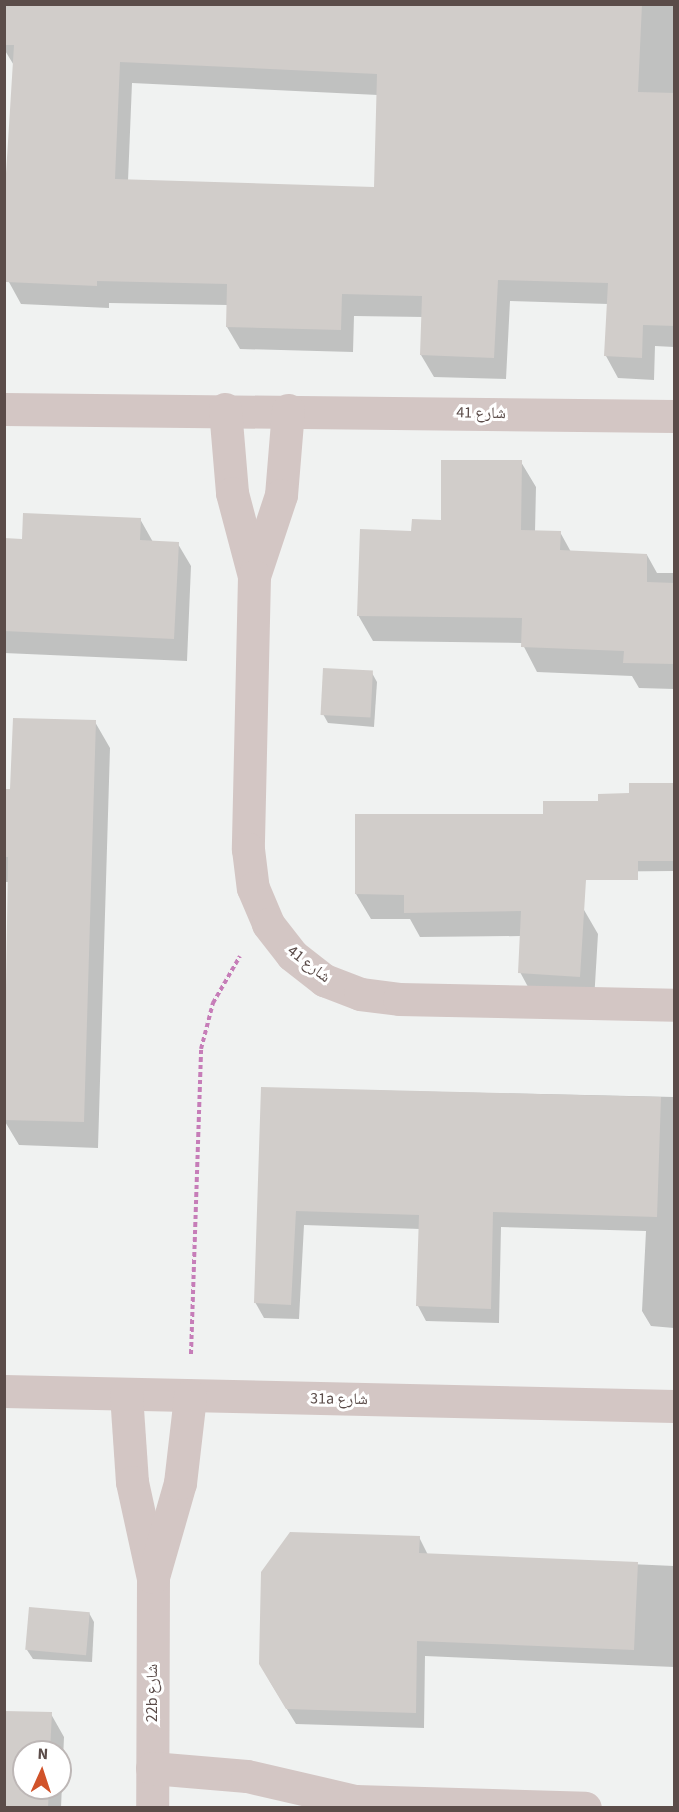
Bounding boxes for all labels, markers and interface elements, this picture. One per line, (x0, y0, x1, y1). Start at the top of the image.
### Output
street label: شارع 41 (456, 403, 506, 423)
street label: شارع 41 (284, 941, 334, 987)
street label: 31a شارع (310, 1389, 368, 1409)
street label: 22b شارع (142, 1664, 162, 1722)
north arrow (12, 1740, 72, 1800)
text: N (37, 1743, 49, 1765)

